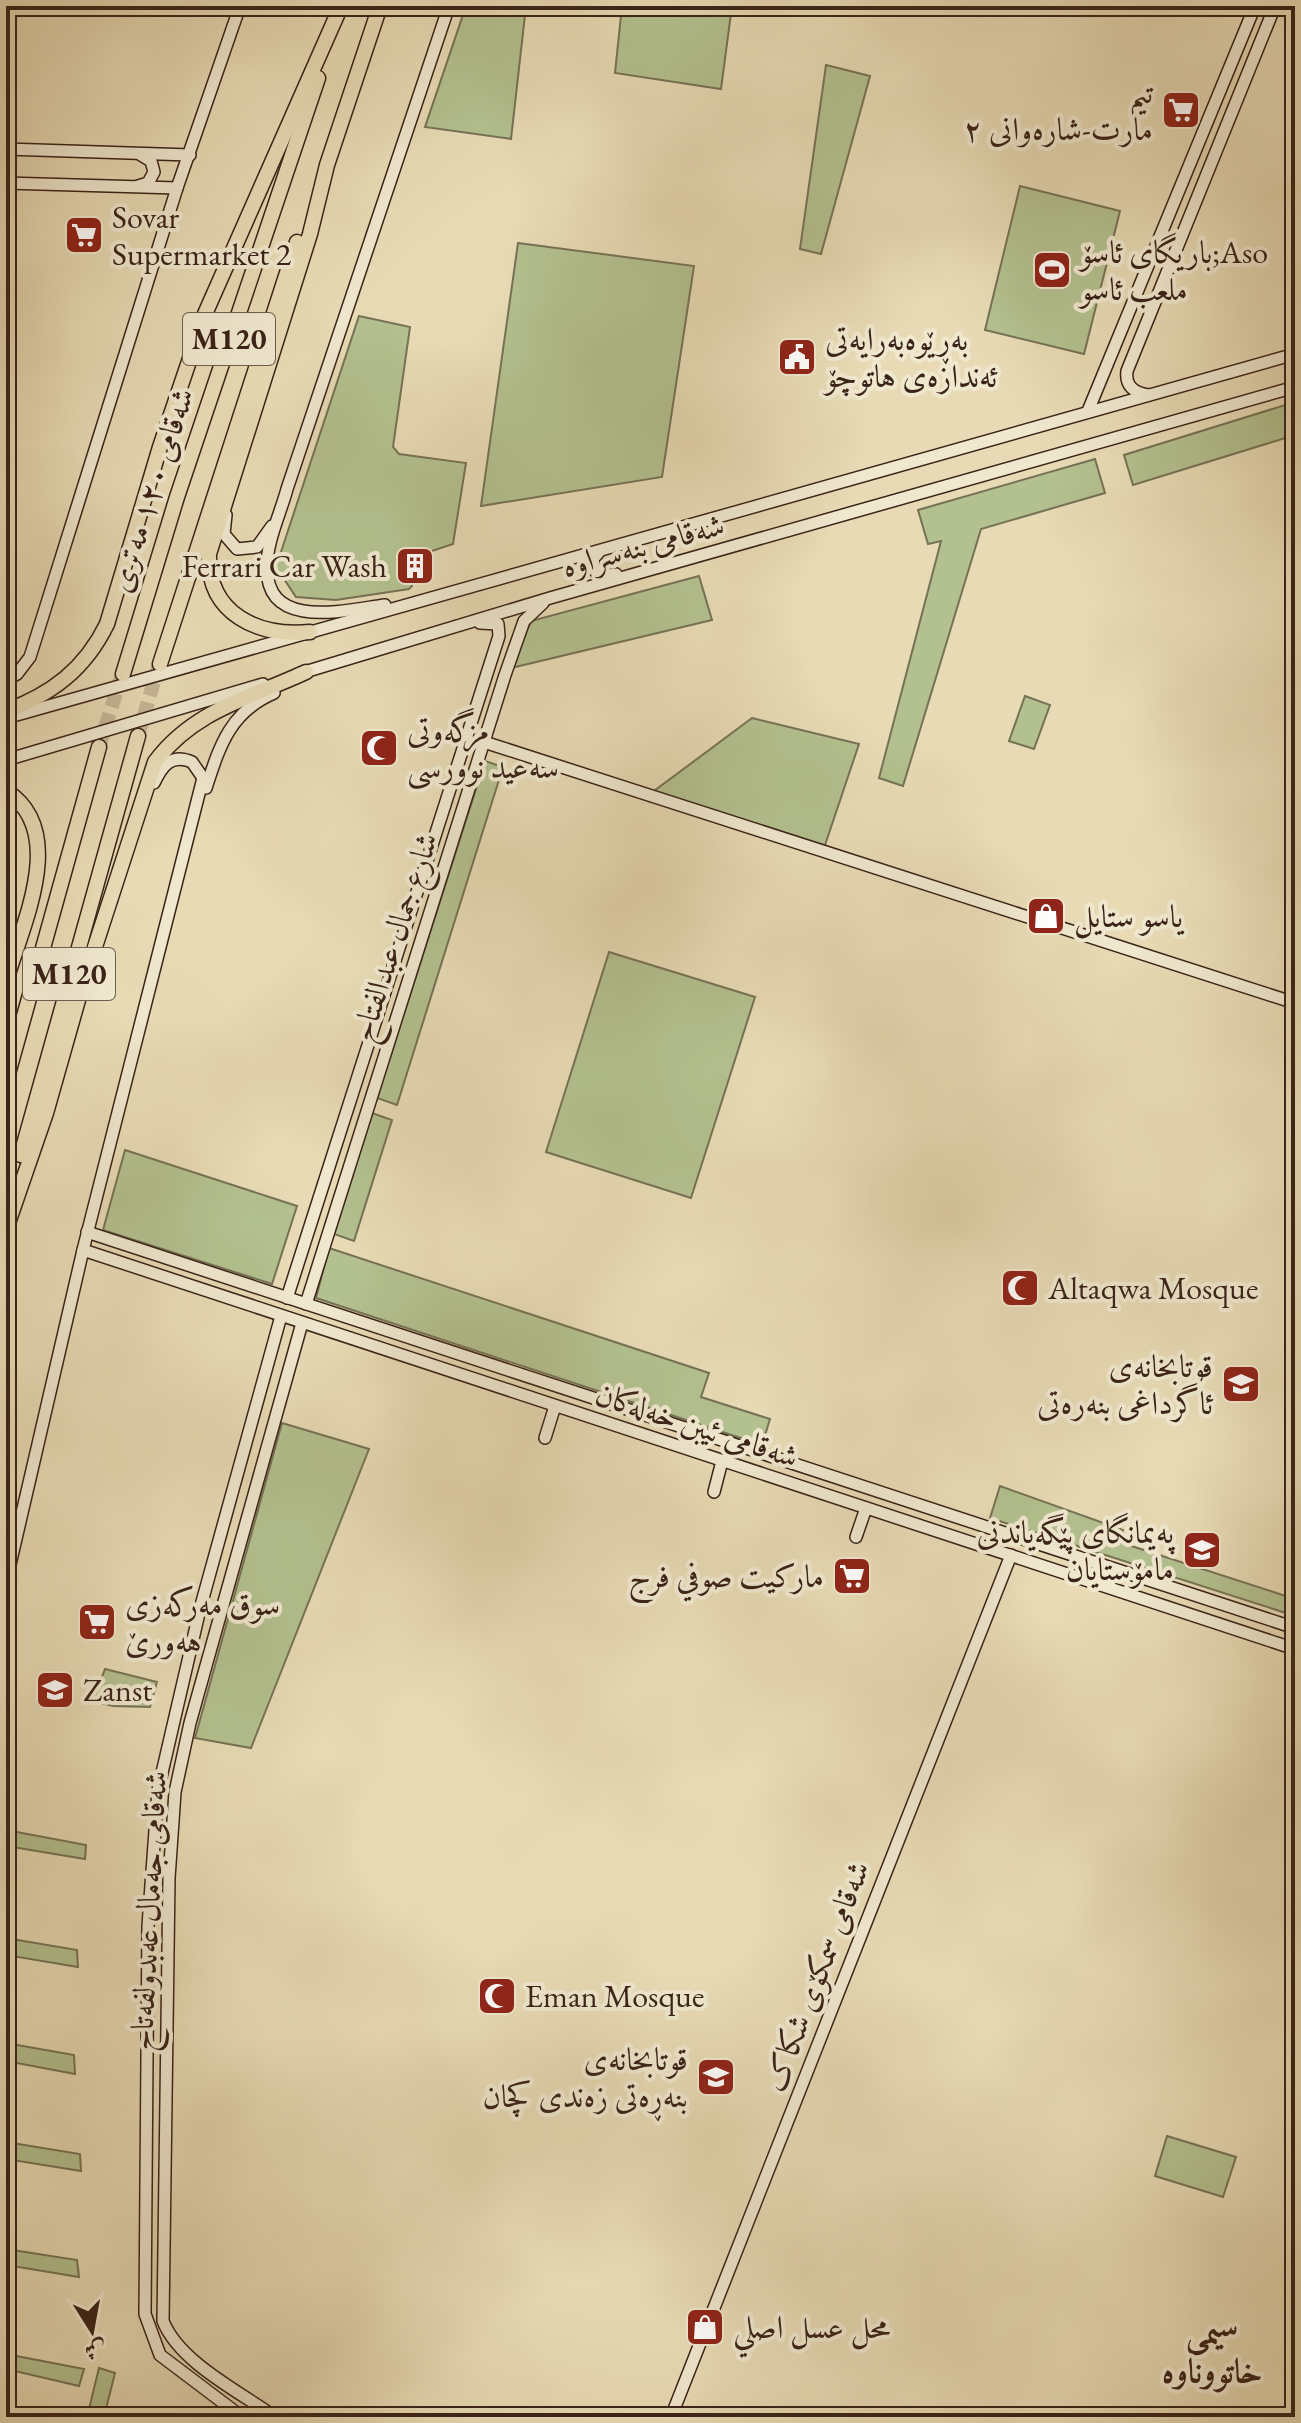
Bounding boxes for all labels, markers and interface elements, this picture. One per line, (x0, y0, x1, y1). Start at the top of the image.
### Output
place label: تیم مارت-شارەوانی ٢ (964, 71, 1154, 150)
supermarket icon: تیم مارت-شارەوانی ٢ (1160, 89, 1202, 131)
place label: Sovar Supermarket 2 (112, 196, 292, 275)
supermarket icon: Sovar Supermarket 2 (63, 214, 105, 256)
place label: یاریگای ئاسۆ;Aso ملعب ئاسو (1077, 231, 1268, 310)
sports icon: یاریگای ئاسۆ;Aso ملعب ئاسو (1031, 249, 1073, 291)
road number: M120 (183, 313, 275, 365)
place label: بەڕێوەبەرایەتی ئەندازەی هاتوچۆ (822, 318, 998, 397)
public building icon: بەڕێوەبەرایەتی ئەندازەی هاتوچۆ (776, 336, 818, 378)
street label: شەقامی ١٢٠ مەتری (98, 383, 204, 597)
street label: شەقامی بنەسراوە (557, 503, 729, 587)
place label: Ferrari Car Wash (182, 545, 387, 587)
building icon: Ferrari Car Wash (394, 545, 436, 587)
place label: مزگەوتی سەعید نوورسی (407, 708, 559, 790)
mosque icon: مزگەوتی سەعید نوورسی (358, 727, 400, 769)
street label: شارع جمال عبدالفتاح (340, 827, 454, 1049)
shop icon: ياسو ستايل (1025, 895, 1067, 937)
place label: ياسو ستايل (1074, 895, 1185, 939)
road number: M120 (23, 948, 115, 1000)
mosque icon: Altaqwa Mosque (999, 1267, 1041, 1309)
place label: Altaqwa Mosque (1047, 1267, 1258, 1309)
place label: قوتابخانەی ئاگرداغی بنەرەتی (1037, 1345, 1214, 1424)
school or university icon: قوتابخانەی ئاگرداغی بنەرەتی (1220, 1363, 1262, 1405)
street label: شەقامی ئیبن خەلەکان (590, 1372, 804, 1478)
place label: پەیمانگای پێگەیاندنی مامۆستایان (977, 1511, 1176, 1590)
school or university icon: پەیمانگای پێگەیاندنی مامۆستایان (1181, 1529, 1223, 1571)
place label: ماركيت صوفي فرج (628, 1555, 824, 1604)
supermarket icon: ماركيت صوفي فرج (831, 1555, 873, 1597)
place label: سوق مەرکەزی هەورێ (125, 1583, 280, 1662)
supermarket icon: سوق مەرکەزی هەورێ (76, 1601, 118, 1643)
school or university icon: Zanst (34, 1669, 76, 1711)
place label: Zanst (83, 1669, 152, 1711)
street label: شەقامی جەمال عەبدولفەتاح (120, 1770, 183, 2053)
street label: شەقامی سمکۆی شکاک (753, 1855, 879, 2097)
mosque icon: Eman Mosque (476, 1975, 518, 2017)
place label: Eman Mosque (525, 1975, 704, 2017)
place label: قوتابخانەی بنەڕەتی زەندی کچان (482, 2038, 688, 2122)
school or university icon: قوتابخانەی بنەڕەتی زەندی کچان (695, 2056, 737, 2098)
north arrow (52, 2291, 132, 2371)
shop icon: محل عسل اصلي (684, 2306, 726, 2348)
place label: محل عسل اصلي (733, 2306, 890, 2358)
district label: سیمی خاتووناوه (1162, 2309, 1262, 2393)
text: ش (82, 2334, 109, 2366)

